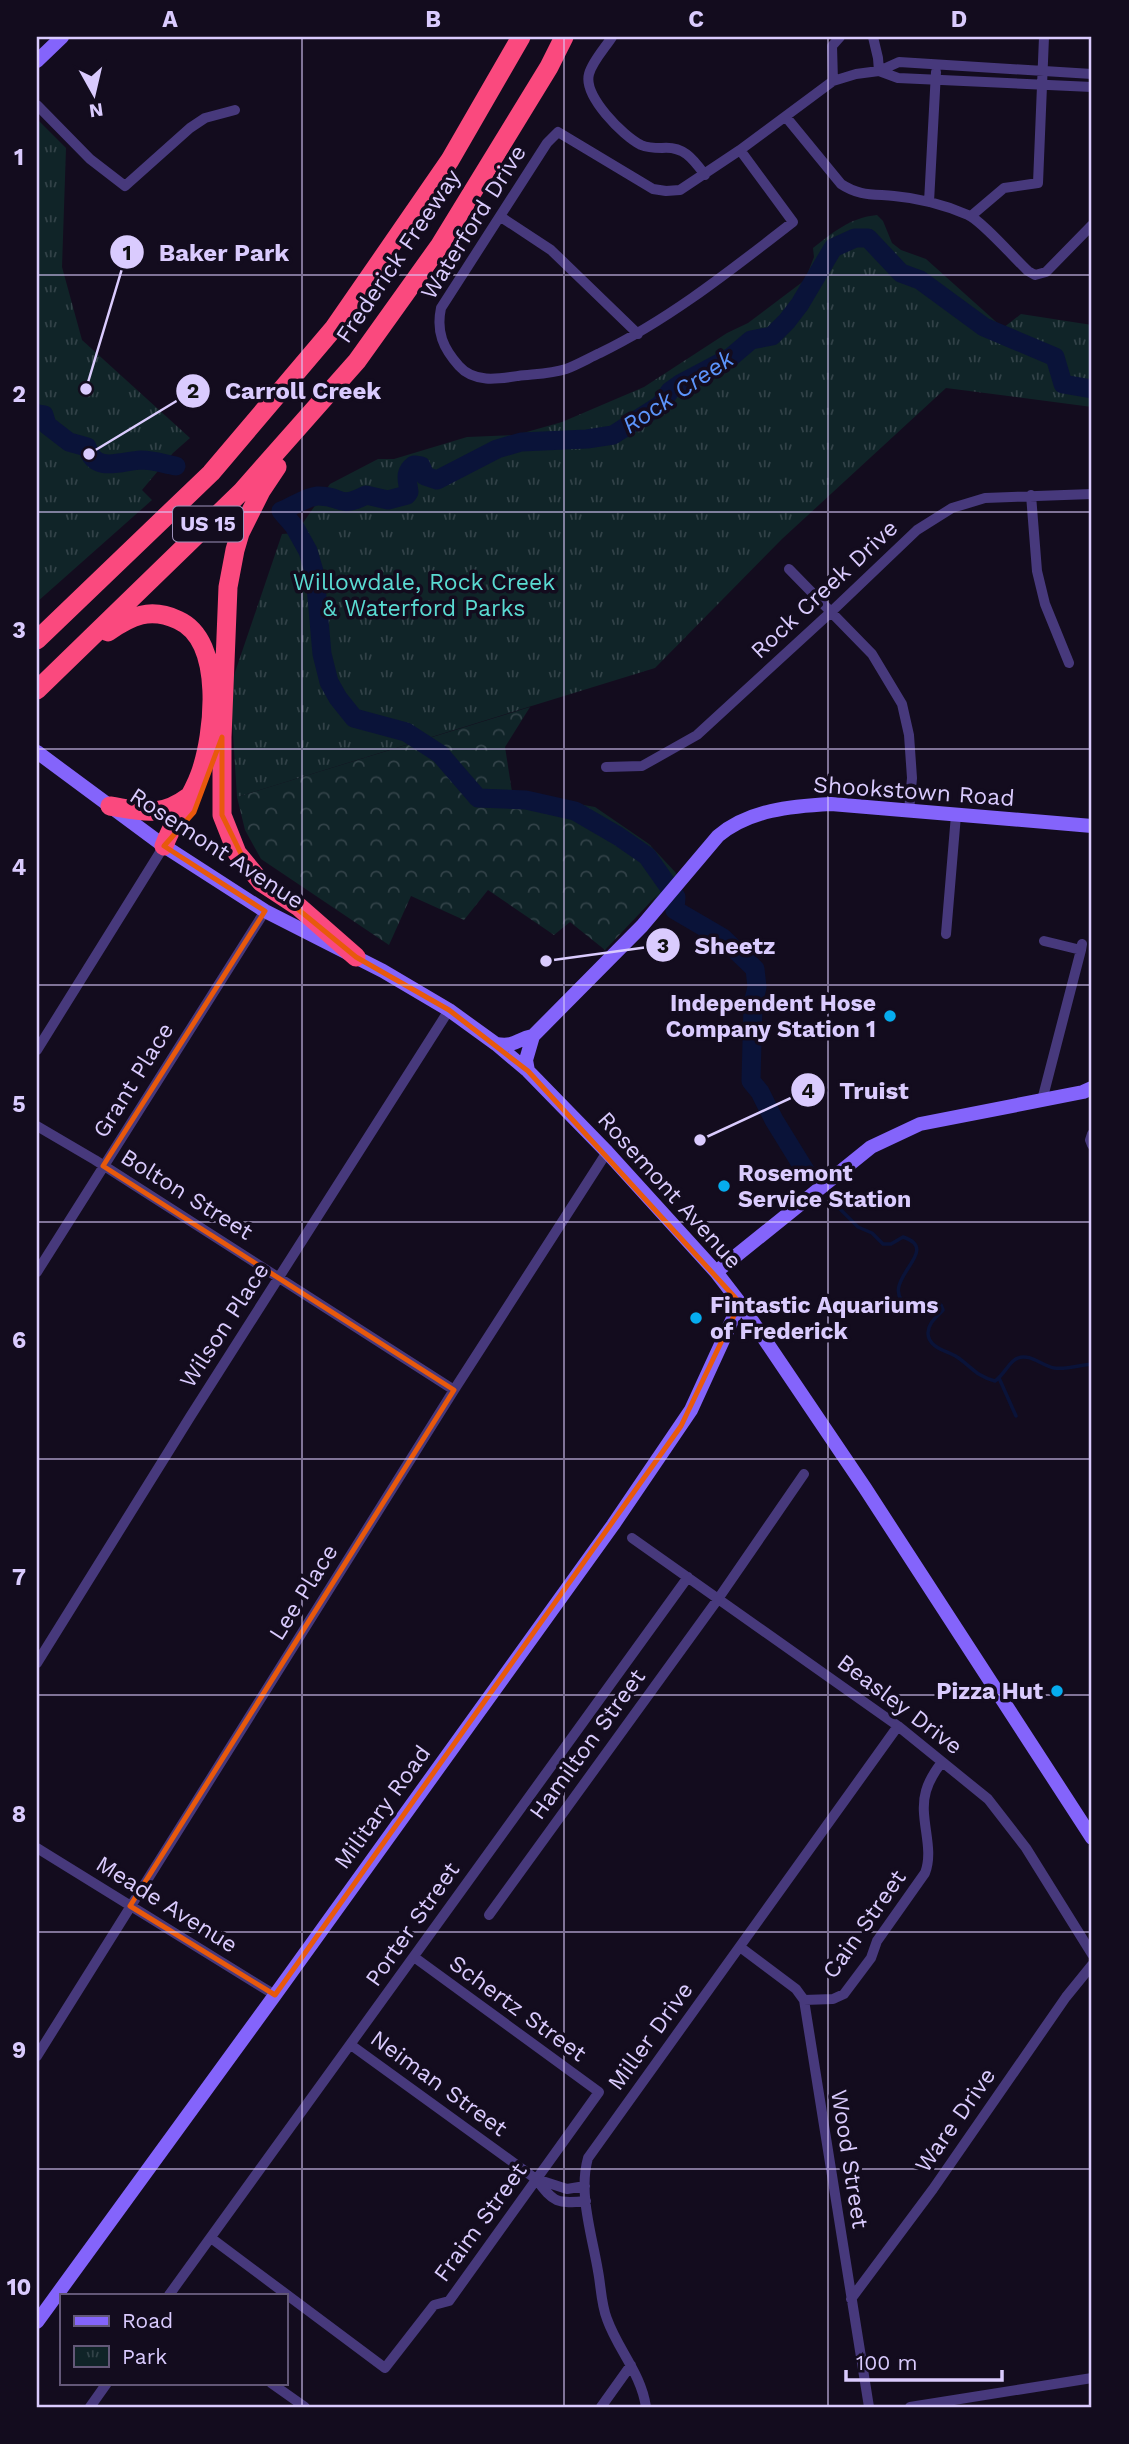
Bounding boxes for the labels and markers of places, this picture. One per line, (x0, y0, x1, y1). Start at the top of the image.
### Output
callout: Baker Park (110, 230, 303, 275)
callout: Carroll Creek (175, 368, 395, 413)
callout: Sheetz (646, 923, 789, 968)
place label: Independent Hose Company Station 1 (665, 990, 876, 1043)
marker: Independent Hose Company Station 1 (882, 1008, 898, 1024)
callout: Truist (790, 1068, 923, 1113)
place label: Rosemont Service Station (738, 1160, 911, 1213)
marker: Rosemont Service Station (716, 1178, 732, 1194)
place label: Fintastic Aquariums of Frederick (710, 1292, 939, 1345)
marker: Fintastic Aquariums of Frederick (688, 1310, 704, 1326)
place label: Pizza Hut (936, 1678, 1043, 1705)
marker: Pizza Hut (1049, 1683, 1065, 1699)

